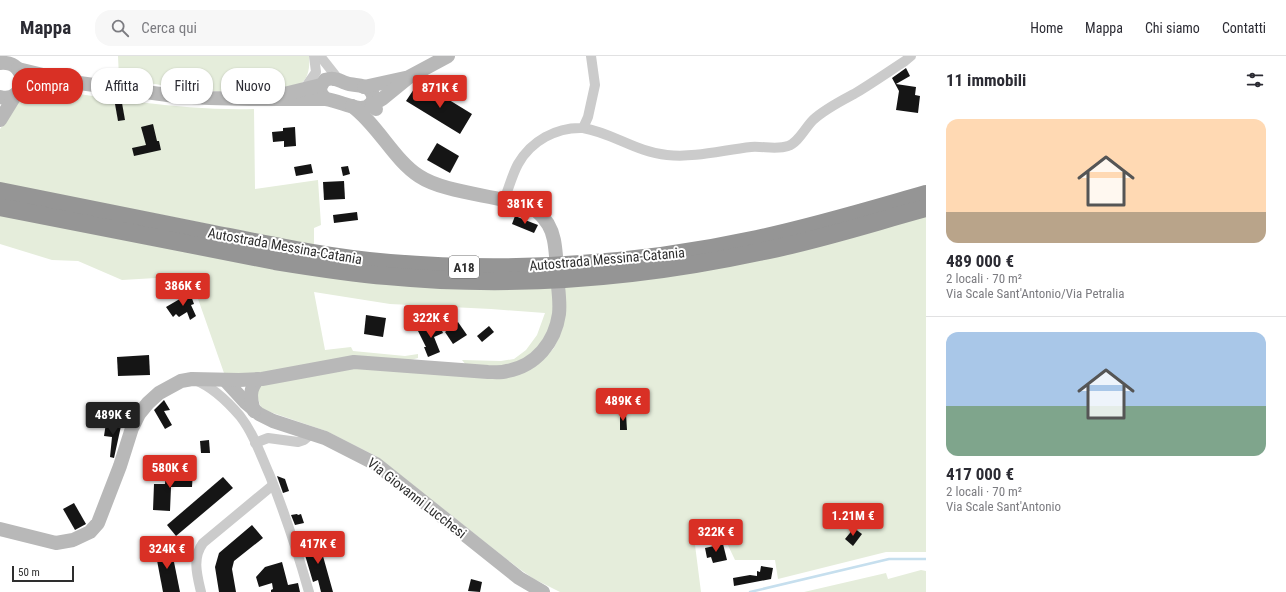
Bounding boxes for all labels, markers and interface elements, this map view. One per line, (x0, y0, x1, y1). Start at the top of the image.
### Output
search box (95, 10, 375, 46)
text: Mappa (20, 16, 71, 39)
icon: search (109, 17, 131, 39)
text: Cerca qui (141, 19, 197, 37)
text: Home (1030, 20, 1063, 36)
text: Mappa (1085, 20, 1123, 36)
text: Chi siamo (1145, 20, 1200, 36)
text: Contatti (1222, 20, 1266, 36)
chip: Compra (12, 68, 83, 104)
chip: Affitta (91, 68, 153, 104)
chip: Filtri (161, 68, 213, 104)
chip: Nuovo (221, 68, 285, 104)
icon: filters (1244, 69, 1266, 91)
text: 11 immobili (946, 70, 1026, 90)
pin: 871K € (407, 75, 473, 109)
text: 871K € (422, 80, 458, 95)
icon: home (1070, 145, 1142, 217)
pin: 381K € (492, 191, 558, 225)
text: 381K € (507, 196, 543, 211)
street label: Autostrada Messina-Catania (207, 225, 363, 267)
street label: Autostrada Messina-Catania (529, 244, 685, 274)
text: 489 000 € (946, 251, 1014, 271)
road number: A18 (449, 256, 479, 278)
text: 2 locali · 70 m² (946, 271, 1022, 286)
pin: 386K € (150, 273, 216, 307)
text: 386K € (165, 278, 201, 293)
text: Via Scale Sant'Antonio/Via Petralia (946, 286, 1124, 301)
pin: 322K € (398, 305, 464, 339)
text: 322K € (413, 310, 449, 325)
icon: home (1070, 358, 1142, 430)
pin: 489K € (590, 388, 656, 422)
text: 489K € (605, 393, 641, 408)
pin: 489K € (80, 402, 146, 436)
text: 489K € (95, 407, 131, 422)
street label: Via Giovanni Lucchesi (364, 454, 470, 542)
pin: 580K € (137, 455, 203, 489)
text: 580K € (152, 460, 188, 475)
text: 417 000 € (946, 464, 1014, 484)
text: 2 locali · 70 m² (946, 484, 1022, 499)
text: Via Scale Sant'Antonio (946, 499, 1061, 514)
pin: 1.21M € (816, 503, 890, 537)
text: 1.21M € (832, 508, 874, 523)
pin: 322K € (683, 519, 749, 553)
text: 322K € (698, 524, 734, 539)
pin: 417K € (285, 531, 351, 565)
pin: 324K € (134, 536, 200, 570)
text: 417K € (300, 536, 336, 551)
text: 324K € (149, 541, 185, 556)
scale bar (12, 564, 74, 583)
text: 50 m (18, 566, 40, 579)

